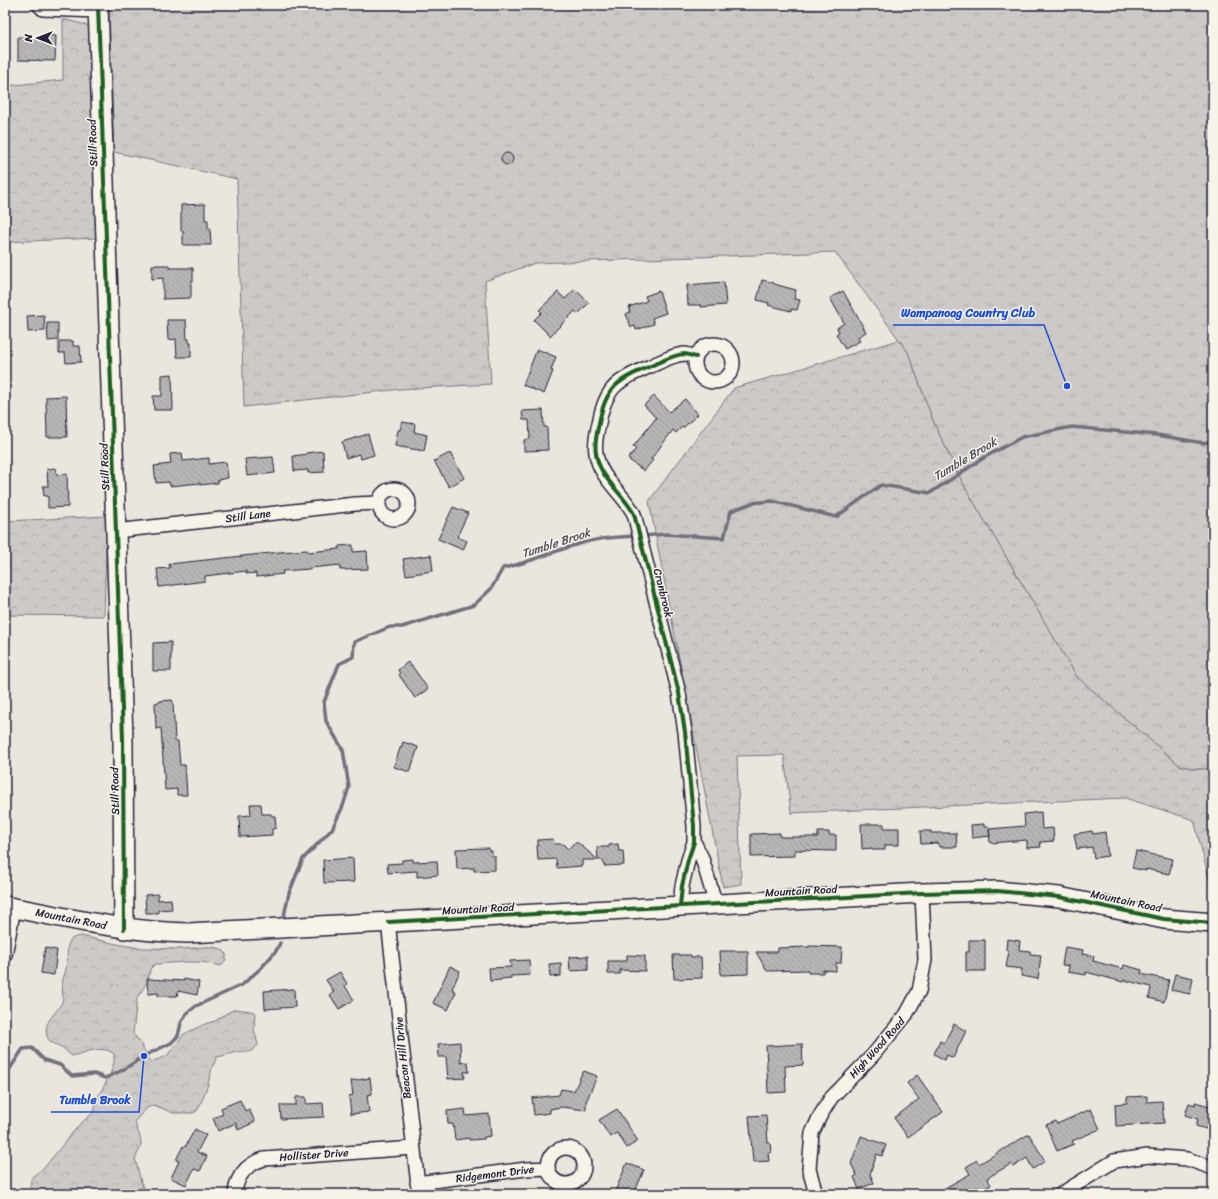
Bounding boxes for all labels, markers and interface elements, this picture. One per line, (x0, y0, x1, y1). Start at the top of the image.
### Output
north arrow (18, 18, 58, 58)
text: N (19, 34, 38, 43)
street label: Still Road (83, 118, 103, 167)
callout: Wampanoag Country Club (893, 301, 1044, 325)
text: Wampanoag Country Club (901, 302, 1035, 324)
water label: Tumble Brook (929, 430, 1003, 487)
street label: Still Road (95, 442, 115, 491)
street label: Still Lane (224, 504, 273, 528)
water label: Tumble Brook (519, 521, 595, 564)
street label: Cranbrook (648, 566, 678, 620)
street label: Still Road (105, 766, 125, 815)
street label: Mountain Road (764, 880, 839, 902)
street label: Mountain Road (1089, 884, 1164, 918)
street label: Mountain Road (441, 898, 516, 920)
street label: Mountain Road (34, 903, 109, 935)
street label: High Wood Road (844, 1012, 911, 1083)
street label: Beacon Hill Drive (389, 1015, 417, 1100)
callout: Tumble Brook (51, 1088, 139, 1112)
text: Tumble Brook (59, 1089, 131, 1111)
street label: Hollister Drive (279, 1143, 350, 1167)
street label: Ridgemont Drive (455, 1160, 536, 1188)

